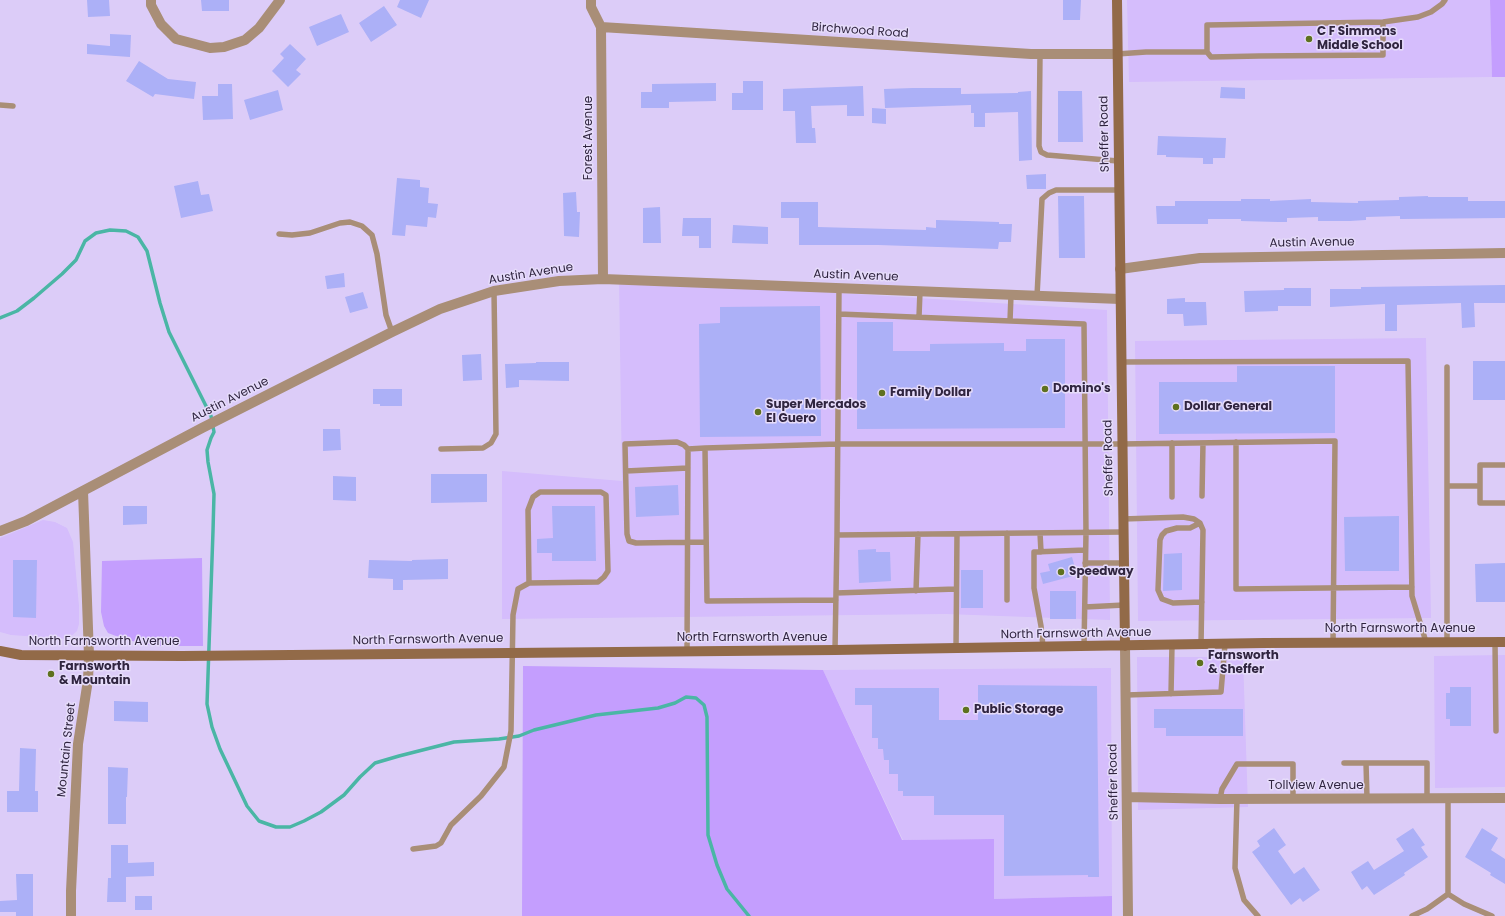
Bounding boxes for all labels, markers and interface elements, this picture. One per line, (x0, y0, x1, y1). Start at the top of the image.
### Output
street label: Birchwood Road (811, 20, 909, 42)
place label: C F Simmons Middle School (1317, 25, 1403, 53)
marker: C F Simmons Middle School (1304, 34, 1314, 44)
street label: Forest Avenue (582, 96, 596, 180)
street label: Sheffer Road (1097, 96, 1113, 172)
street label: Austin Avenue (1269, 235, 1355, 251)
street label: Austin Avenue (488, 260, 574, 288)
street label: Austin Avenue (813, 267, 899, 285)
street label: Austin Avenue (189, 374, 271, 426)
place label: Domino's (1053, 382, 1111, 396)
marker: Domino's (1040, 384, 1050, 394)
place label: Family Dollar (890, 386, 971, 400)
marker: Family Dollar (877, 388, 887, 398)
place label: Super Mercados El Guero (766, 398, 866, 426)
place label: Dollar General (1184, 400, 1272, 414)
marker: Dollar General (1171, 402, 1181, 412)
marker: Super Mercados El Guero (753, 407, 763, 417)
street label: Sheffer Road (1101, 420, 1117, 496)
place label: Speedway (1069, 565, 1134, 579)
marker: Speedway (1056, 567, 1066, 577)
street label: North Farnsworth Avenue (1325, 622, 1475, 636)
street label: North Farnsworth Avenue (1001, 625, 1151, 643)
street label: North Farnsworth Avenue (353, 631, 503, 649)
street label: North Farnsworth Avenue (677, 631, 827, 645)
street label: North Farnsworth Avenue (29, 635, 179, 649)
place label: Farnsworth & Sheffer (1208, 649, 1279, 677)
marker: Farnsworth & Sheffer (1195, 658, 1205, 668)
place label: Farnsworth & Mountain (59, 660, 131, 688)
marker: Farnsworth & Mountain (46, 669, 56, 679)
street label: Mountain Street (55, 702, 79, 798)
place label: Public Storage (974, 703, 1063, 717)
marker: Public Storage (961, 705, 971, 715)
street label: Sheffer Road (1106, 744, 1122, 820)
street label: Tollview Avenue (1268, 779, 1364, 793)

